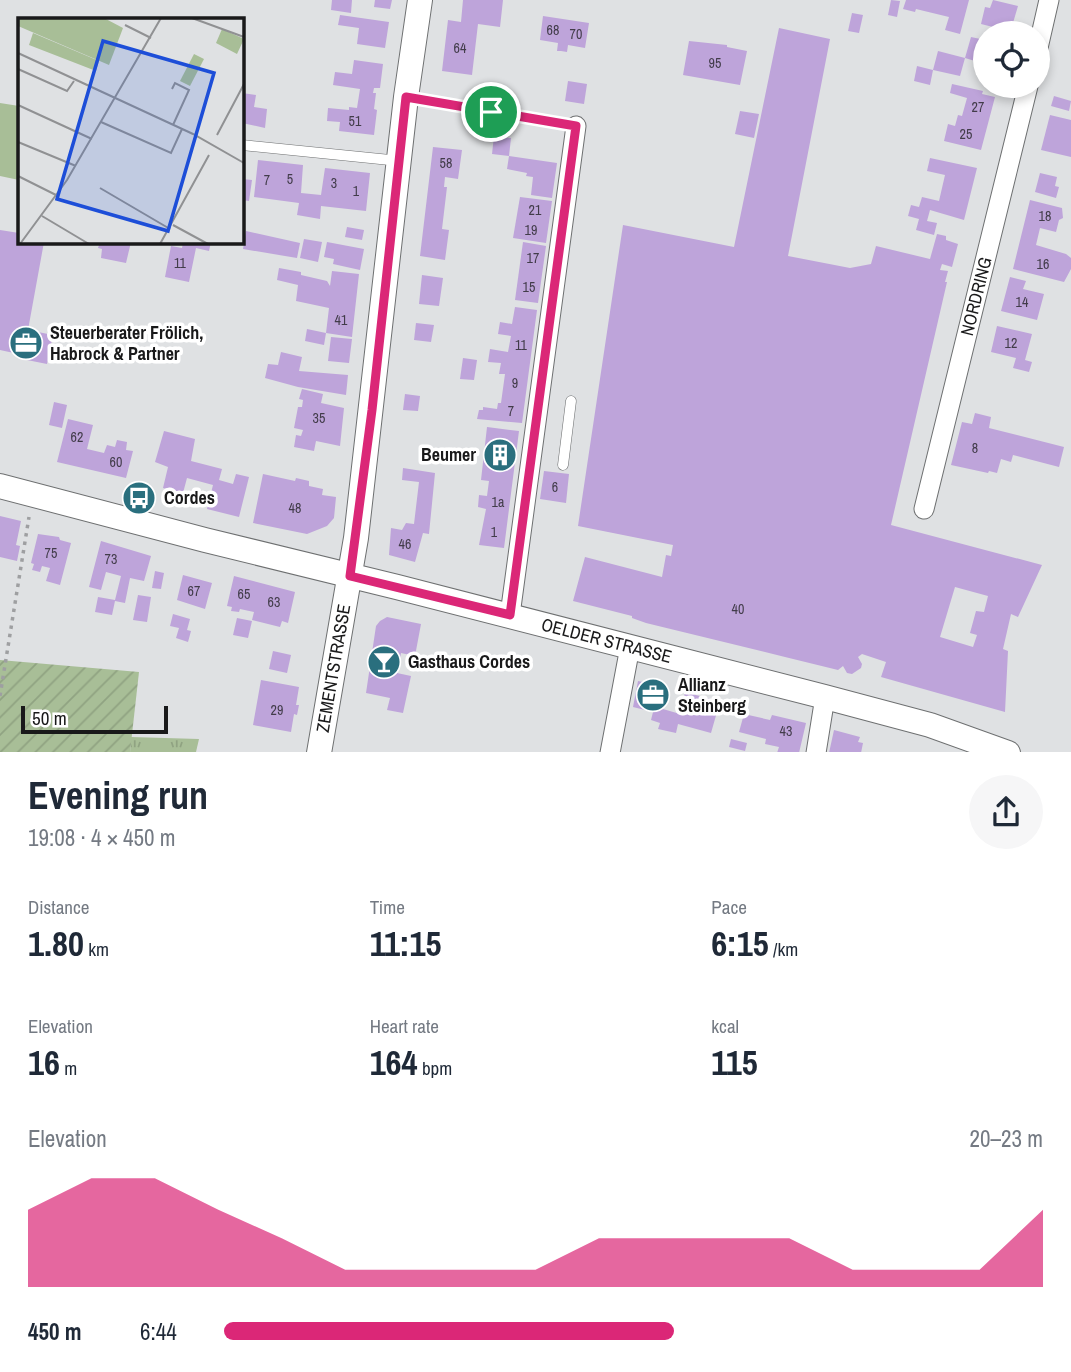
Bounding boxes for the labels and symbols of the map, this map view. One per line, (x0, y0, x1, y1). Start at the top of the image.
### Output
inset map (18, 18, 243, 243)
house number: 68 (547, 21, 559, 39)
house number: 70 (570, 25, 582, 43)
house number: 64 (454, 39, 467, 57)
house number: 95 (709, 54, 721, 72)
pin (461, 82, 521, 142)
house number: 27 (972, 98, 984, 116)
house number: 51 (349, 112, 362, 130)
house number: 25 (960, 125, 972, 143)
house number: 58 (440, 154, 452, 172)
house number: 5 (287, 170, 293, 188)
house number: 7 (264, 171, 270, 189)
house number: 3 (331, 174, 337, 192)
house number: 1 (353, 182, 360, 200)
house number: 21 (529, 201, 542, 219)
house number: 18 (1039, 207, 1051, 225)
house number: 19 (525, 221, 537, 239)
house number: 17 (527, 249, 539, 267)
house number: 11 (174, 254, 187, 272)
street label: NORDRING (954, 254, 998, 338)
house number: 16 (1037, 255, 1049, 273)
house number: 15 (523, 278, 535, 296)
house number: 14 (1016, 293, 1029, 311)
house number: 41 (335, 311, 348, 329)
place label: Steuerberater Frölich, Habrock & Partner (50, 320, 203, 366)
office icon: Steuerberater Frölich, Habrock & Partner (7, 324, 45, 362)
house number: 12 (1005, 334, 1017, 352)
house number: 11 (515, 336, 528, 354)
house number: 9 (512, 374, 518, 392)
house number: 7 (508, 402, 514, 420)
house number: 35 (313, 409, 325, 427)
house number: 62 (71, 428, 83, 446)
building icon: Beumer (481, 436, 519, 474)
house number: 8 (972, 439, 978, 457)
place label: Beumer (421, 442, 476, 467)
house number: 60 (110, 453, 122, 471)
house number: 6 (552, 478, 558, 496)
bus stop icon: Cordes (120, 479, 158, 517)
place label: Cordes (164, 485, 215, 510)
house number: 1a (492, 493, 505, 511)
house number: 48 (289, 499, 301, 517)
house number: 1 (491, 523, 498, 541)
house number: 46 (399, 535, 411, 553)
house number: 75 (45, 544, 57, 562)
house number: 73 (105, 550, 117, 568)
house number: 67 (188, 582, 200, 600)
house number: 65 (238, 585, 250, 603)
house number: 63 (268, 593, 280, 611)
house number: 40 (732, 600, 744, 618)
street label: ZEMENTSTRASSE (310, 602, 356, 734)
street label: OELDER STRASSE (539, 612, 675, 669)
bar icon: Gasthaus Cordes (365, 643, 403, 681)
place label: Gasthaus Cordes (408, 649, 530, 674)
place label: Allianz Steinberg (678, 672, 746, 718)
office icon: Allianz Steinberg (634, 676, 672, 714)
house number: 29 (271, 701, 283, 719)
scale bar (21, 704, 168, 735)
house number: 43 (780, 722, 792, 740)

